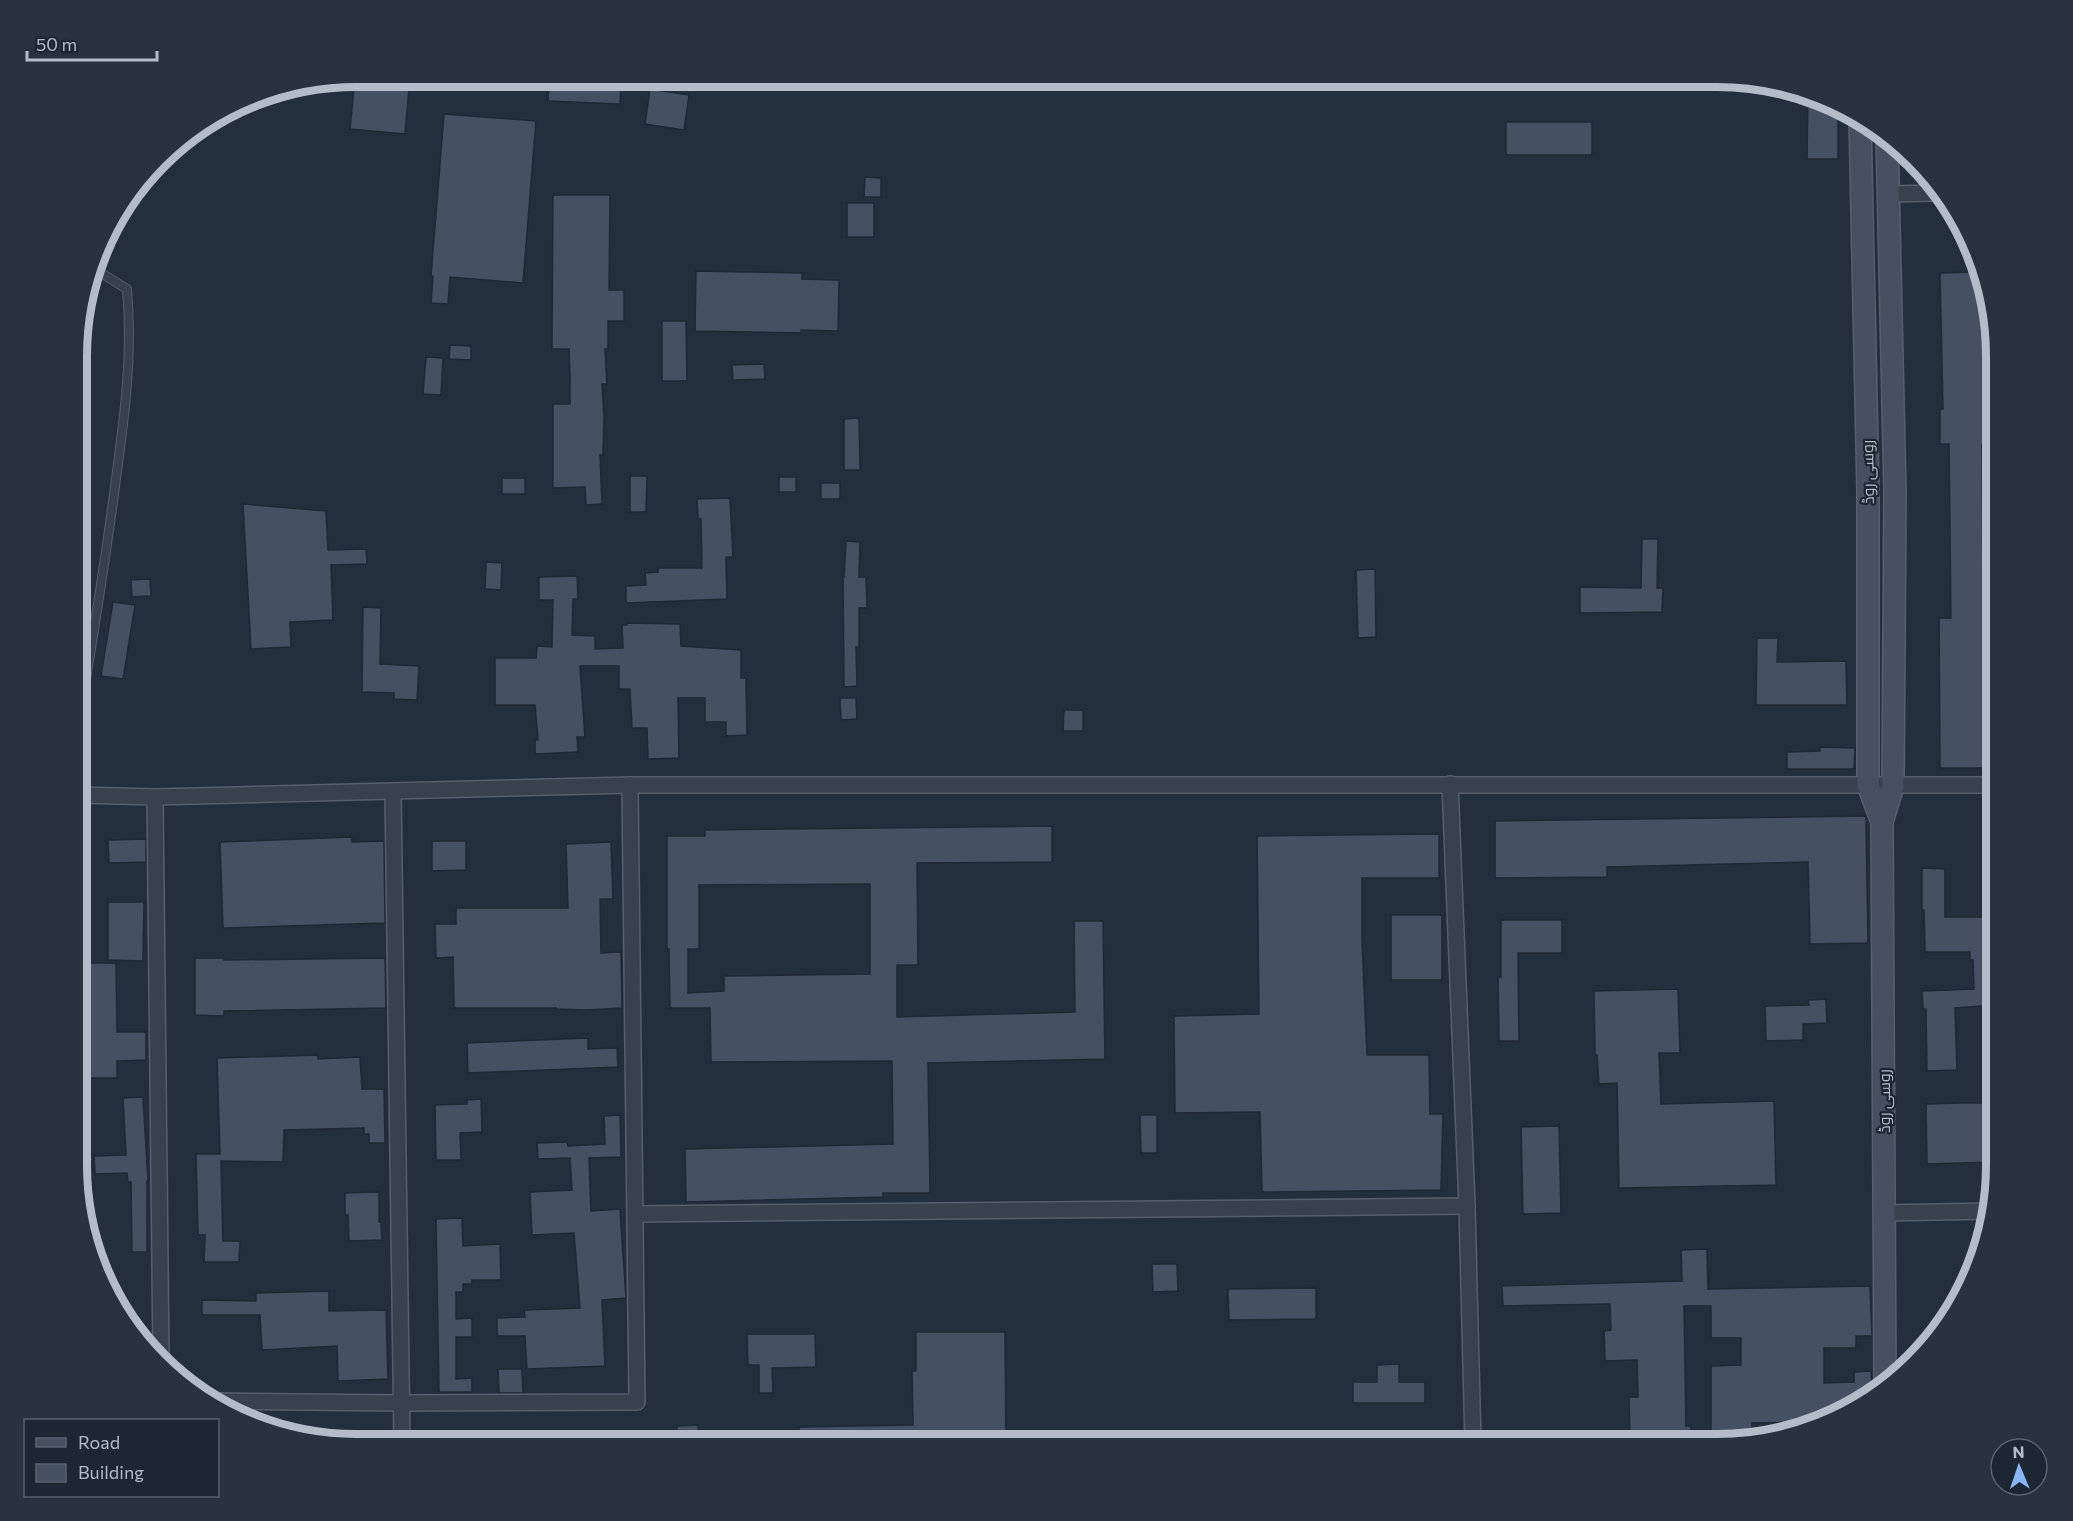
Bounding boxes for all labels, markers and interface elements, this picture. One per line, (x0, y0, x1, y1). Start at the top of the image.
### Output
scale bar (27, 24, 158, 62)
text: 50 m (36, 33, 77, 55)
street label: روسی روڈ (1857, 440, 1879, 504)
street label: روسی روڈ (1874, 1069, 1895, 1133)
legend (24, 1419, 219, 1497)
text: Road (78, 1431, 120, 1453)
north arrow (1989, 1437, 2049, 1497)
text: N (2012, 1442, 2025, 1461)
text: Building (78, 1461, 144, 1483)

